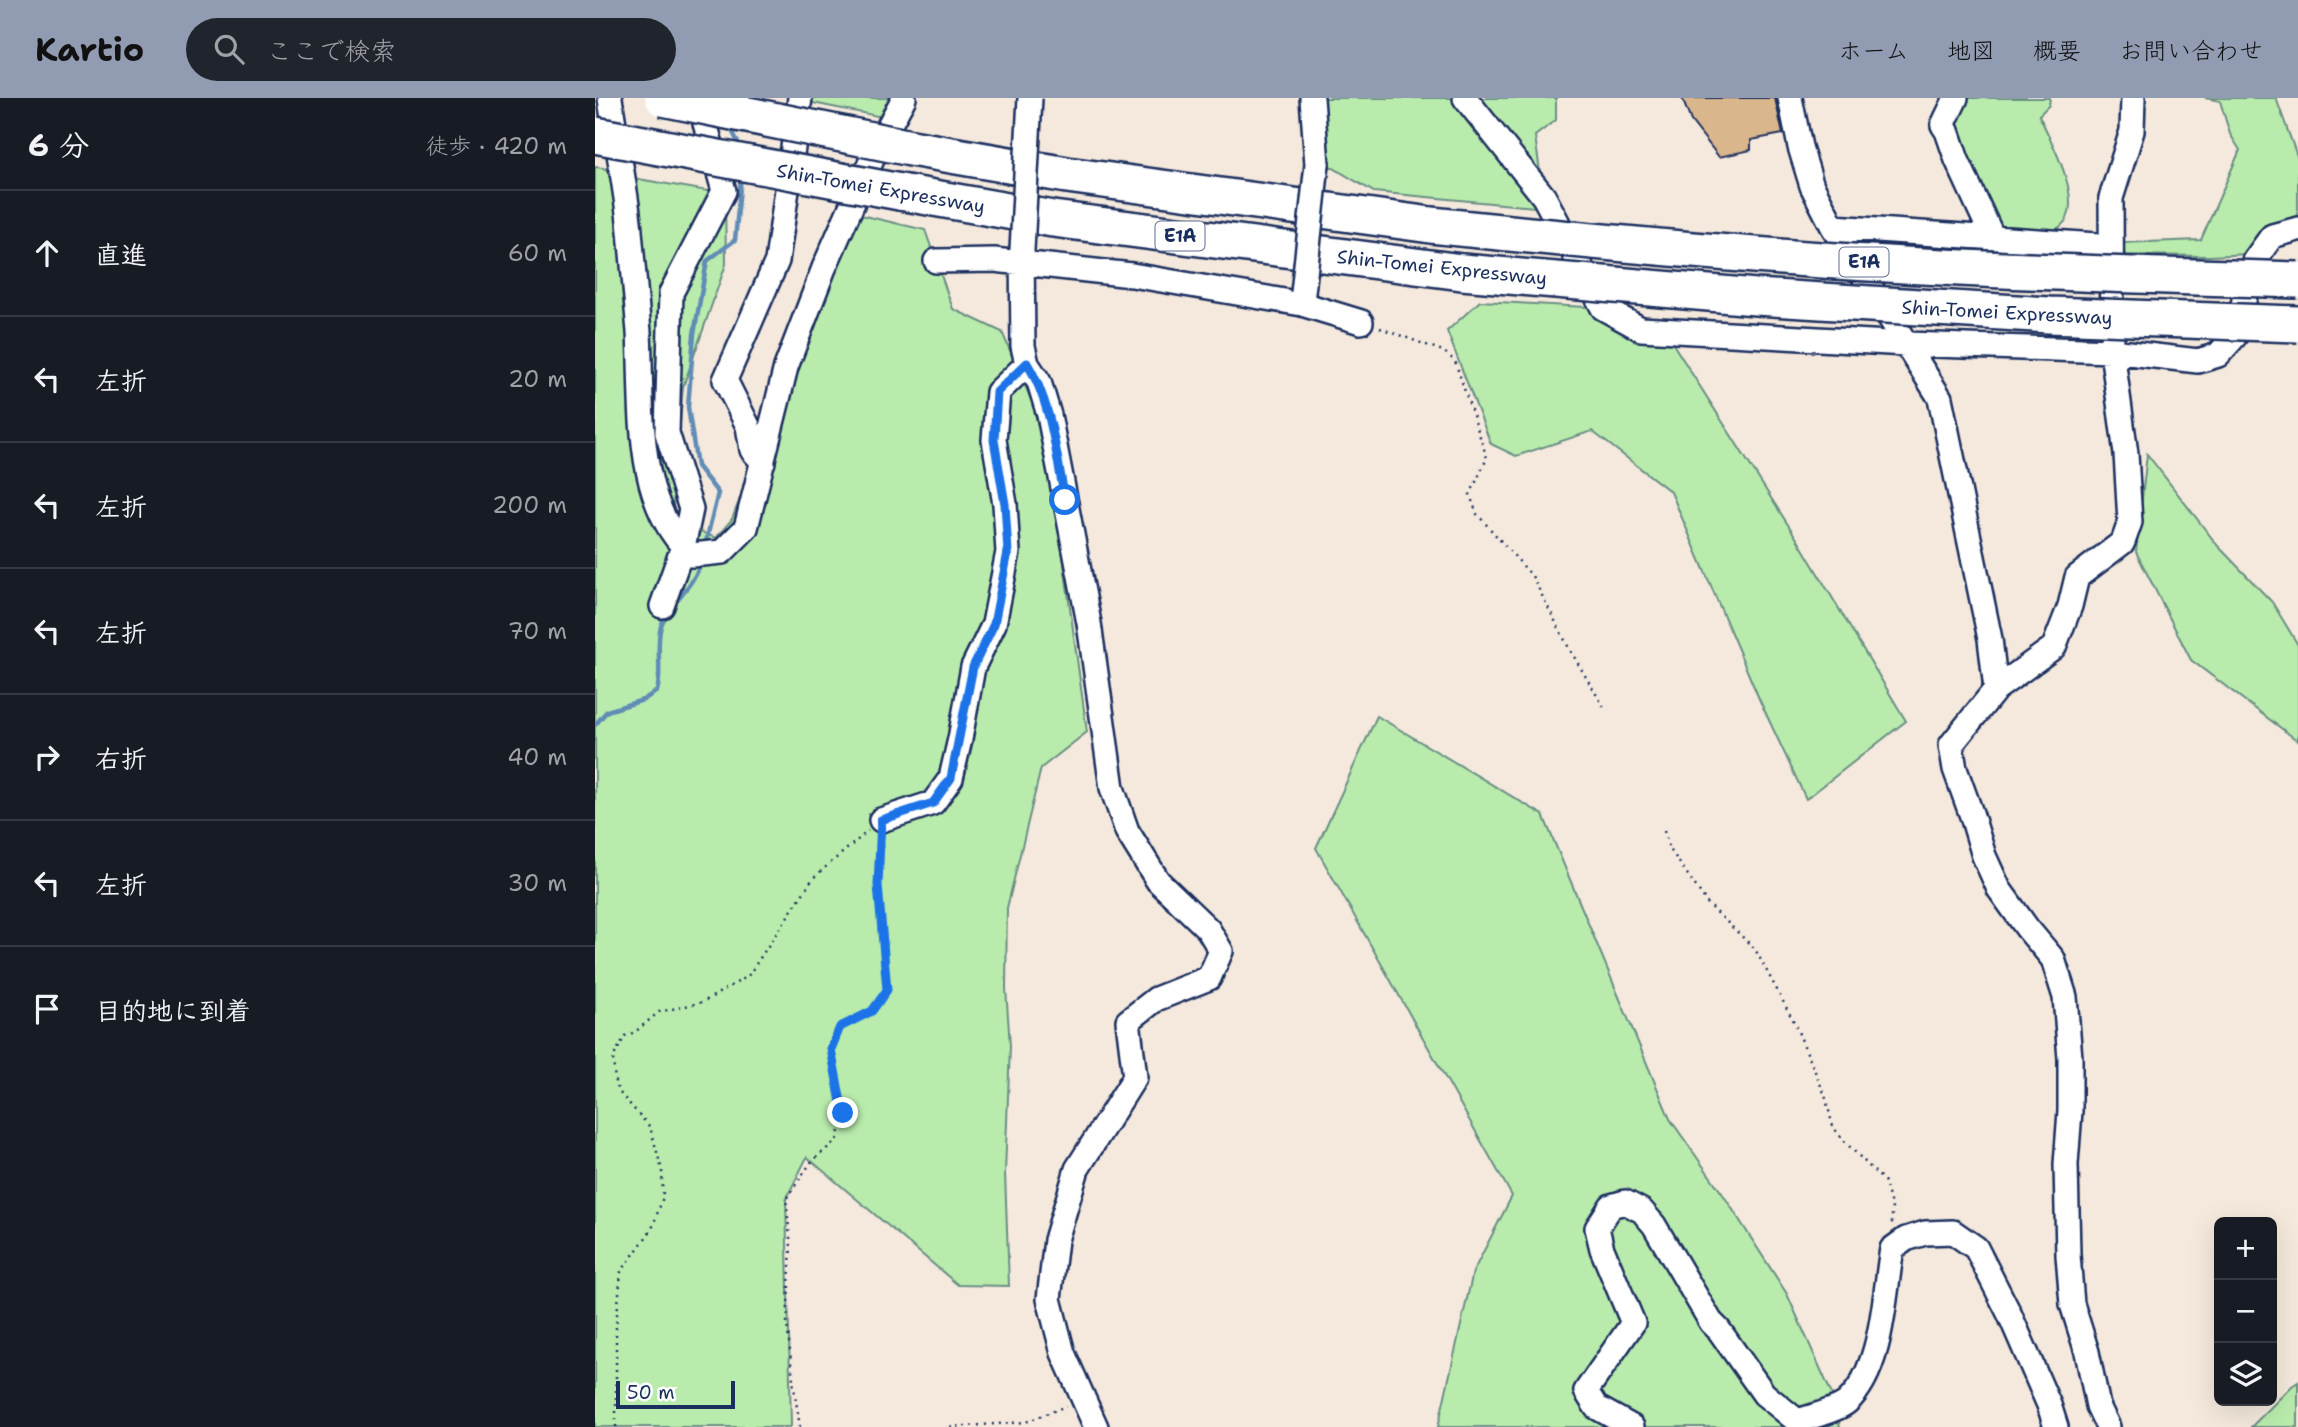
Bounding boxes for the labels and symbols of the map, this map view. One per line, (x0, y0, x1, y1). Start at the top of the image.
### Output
street label: Shin-Tomei Expressway (775, 158, 987, 219)
road number: E1A (1155, 222, 1205, 251)
street label: Shin-Tomei Expressway (1336, 244, 1548, 291)
road number: E1A (1839, 247, 1889, 276)
street label: Shin-Tomei Expressway (1901, 294, 2113, 331)
route start (1049, 484, 1080, 515)
route end (827, 1097, 858, 1128)
scale bar (616, 1378, 735, 1410)

